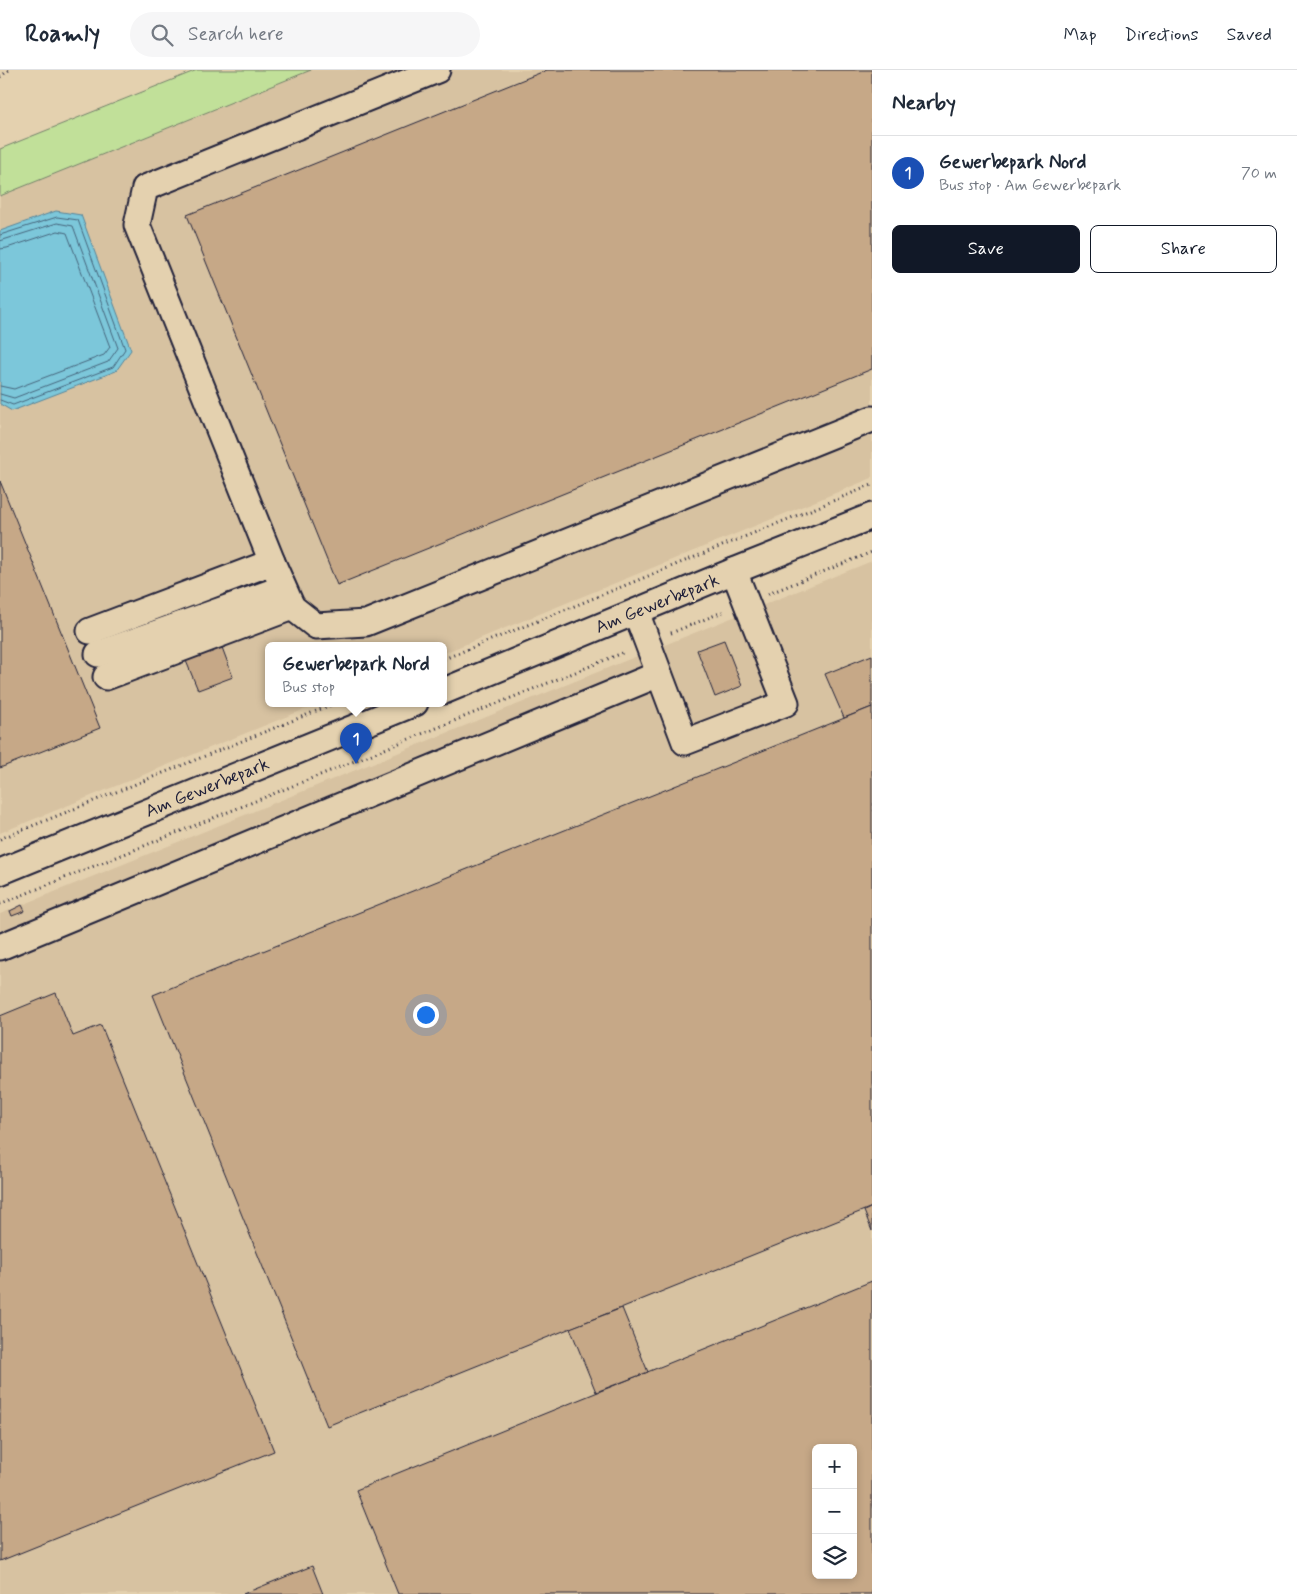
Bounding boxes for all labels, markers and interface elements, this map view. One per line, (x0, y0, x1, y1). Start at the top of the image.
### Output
search box (130, 12, 480, 57)
text: Roamly (25, 19, 100, 50)
icon: search (148, 21, 176, 49)
text: Search here (188, 22, 284, 47)
text: Map (1064, 23, 1097, 47)
text: Directions (1125, 23, 1199, 47)
text: Saved (1227, 23, 1272, 47)
text: Nearby (892, 89, 956, 117)
text: Gewerbepark Nord (939, 150, 1087, 175)
text: 1 (904, 163, 912, 184)
text: 70 m (1241, 163, 1277, 184)
text: Bus stop · Am Gewerbepark (939, 175, 1121, 196)
button: Save (892, 225, 1080, 273)
button: Share (1090, 225, 1277, 273)
street label: Am Gewerbepark (592, 568, 723, 640)
popup (265, 642, 447, 707)
text: Gewerbepark Nord (282, 652, 430, 677)
text: Bus stop (282, 677, 335, 698)
pin: 1 (340, 723, 372, 764)
street label: Am Gewerbepark (142, 752, 273, 824)
your location (413, 1002, 439, 1028)
map controls (812, 1444, 857, 1579)
button: + (812, 1444, 857, 1489)
button: − (812, 1489, 857, 1534)
button: layers (812, 1534, 857, 1579)

